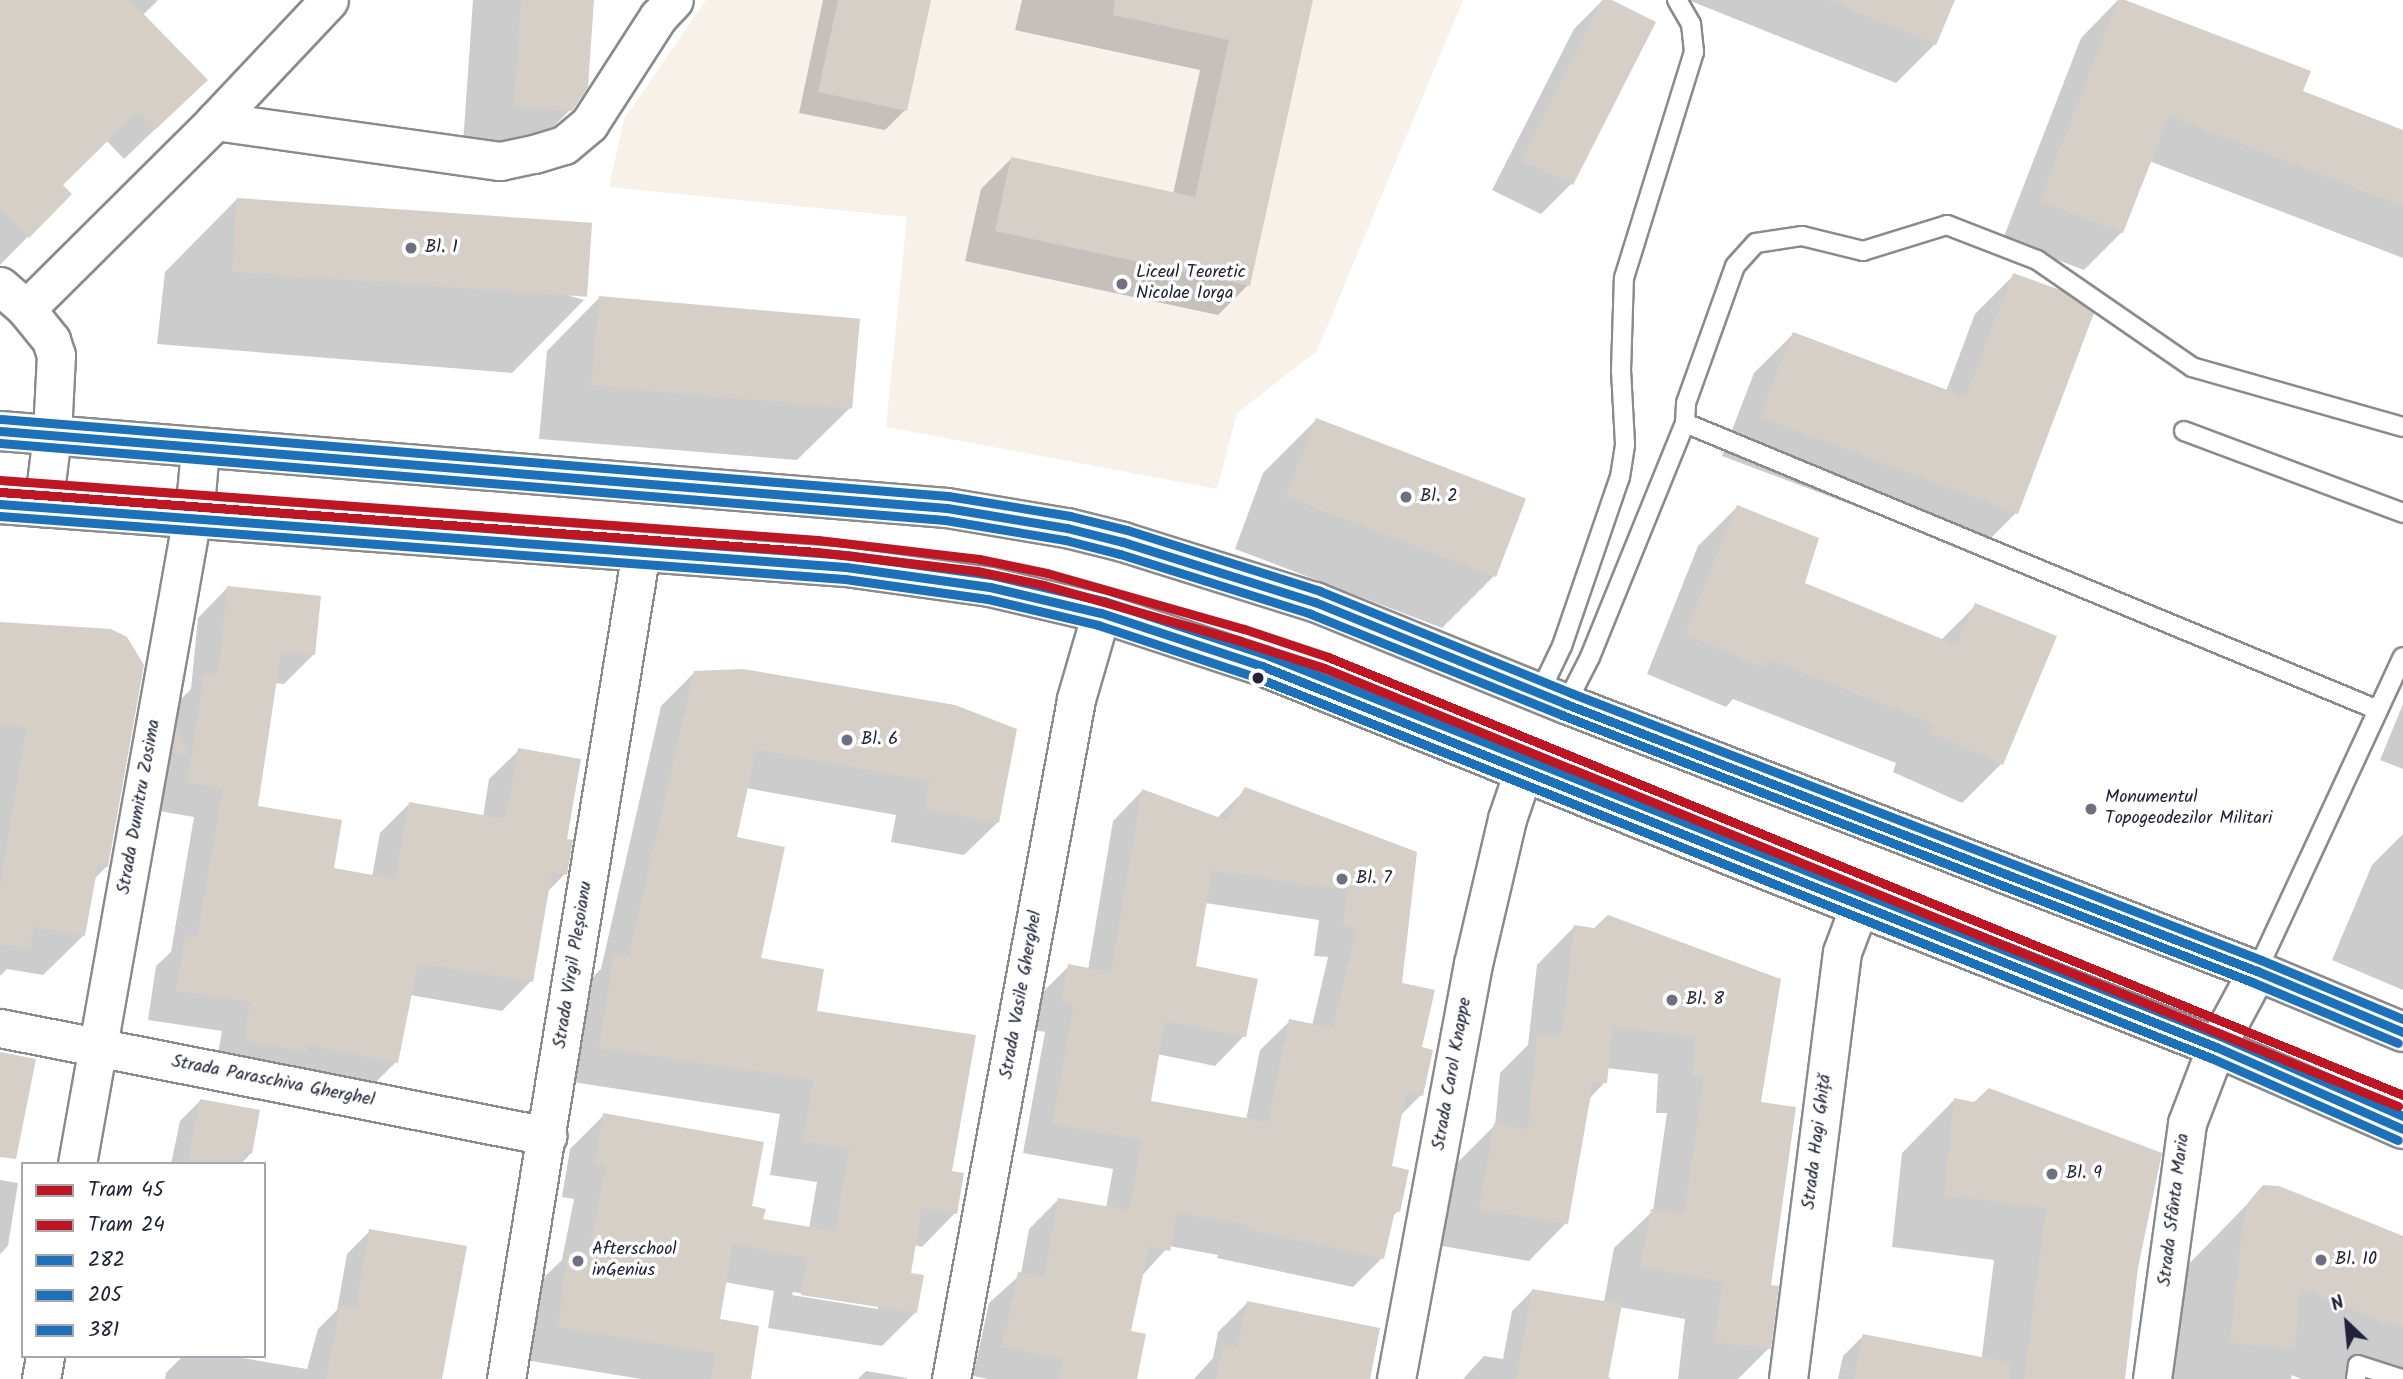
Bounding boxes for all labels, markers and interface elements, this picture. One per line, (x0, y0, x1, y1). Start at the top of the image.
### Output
place label: Bl. 1 (425, 237, 458, 259)
marker: Bl. 1 (403, 240, 419, 256)
place label: Liceul Teoretic Nicolae Iorga (1136, 263, 1246, 306)
marker: Liceul Teoretic Nicolae Iorga (1114, 276, 1130, 292)
place label: Bl. 2 (1420, 486, 1458, 508)
marker: Bl. 2 (1398, 489, 1414, 505)
unlabelled marker (1251, 671, 1265, 685)
street label: Strada Dumitru Zosima (114, 718, 166, 896)
place label: Bl. 6 (861, 729, 898, 751)
marker: Bl. 6 (839, 732, 855, 748)
place label: Monumentul Topogeodezilor Militari (2105, 788, 2272, 830)
marker: Monumentul Topogeodezilor Militari (2083, 801, 2099, 817)
place label: Bl. 7 (1356, 868, 1392, 890)
marker: Bl. 7 (1334, 871, 1350, 887)
street label: Strada Virgil Pleșoianu (550, 880, 598, 1050)
street label: Strada Vasile Gherghel (997, 909, 1047, 1081)
place label: Bl. 8 (1686, 989, 1724, 1011)
marker: Bl. 8 (1664, 992, 1680, 1008)
street label: Strada Carol Knappe (1429, 996, 1477, 1152)
street label: Strada Paraschiva Gherghel (170, 1052, 376, 1112)
street label: Strada Hagi Ghiță (1799, 1073, 1837, 1211)
street label: Strada Sfânta Maria (2155, 1132, 2195, 1288)
legend (21, 1162, 266, 1358)
place label: Bl. 9 (2066, 1163, 2102, 1185)
marker: Bl. 9 (2044, 1166, 2060, 1182)
text: Tram 45 (88, 1174, 164, 1207)
text: Tram 24 (88, 1209, 165, 1242)
place label: Afterschool inGenius (592, 1240, 677, 1282)
text: 282 (88, 1244, 125, 1277)
place label: Bl. 10 (2335, 1249, 2377, 1271)
marker: Bl. 10 (2313, 1252, 2329, 1268)
marker: Afterschool inGenius (570, 1253, 586, 1269)
text: 205 (88, 1279, 122, 1312)
north arrow (2312, 1288, 2382, 1358)
text: N (2326, 1288, 2350, 1320)
text: 381 (88, 1314, 119, 1347)

